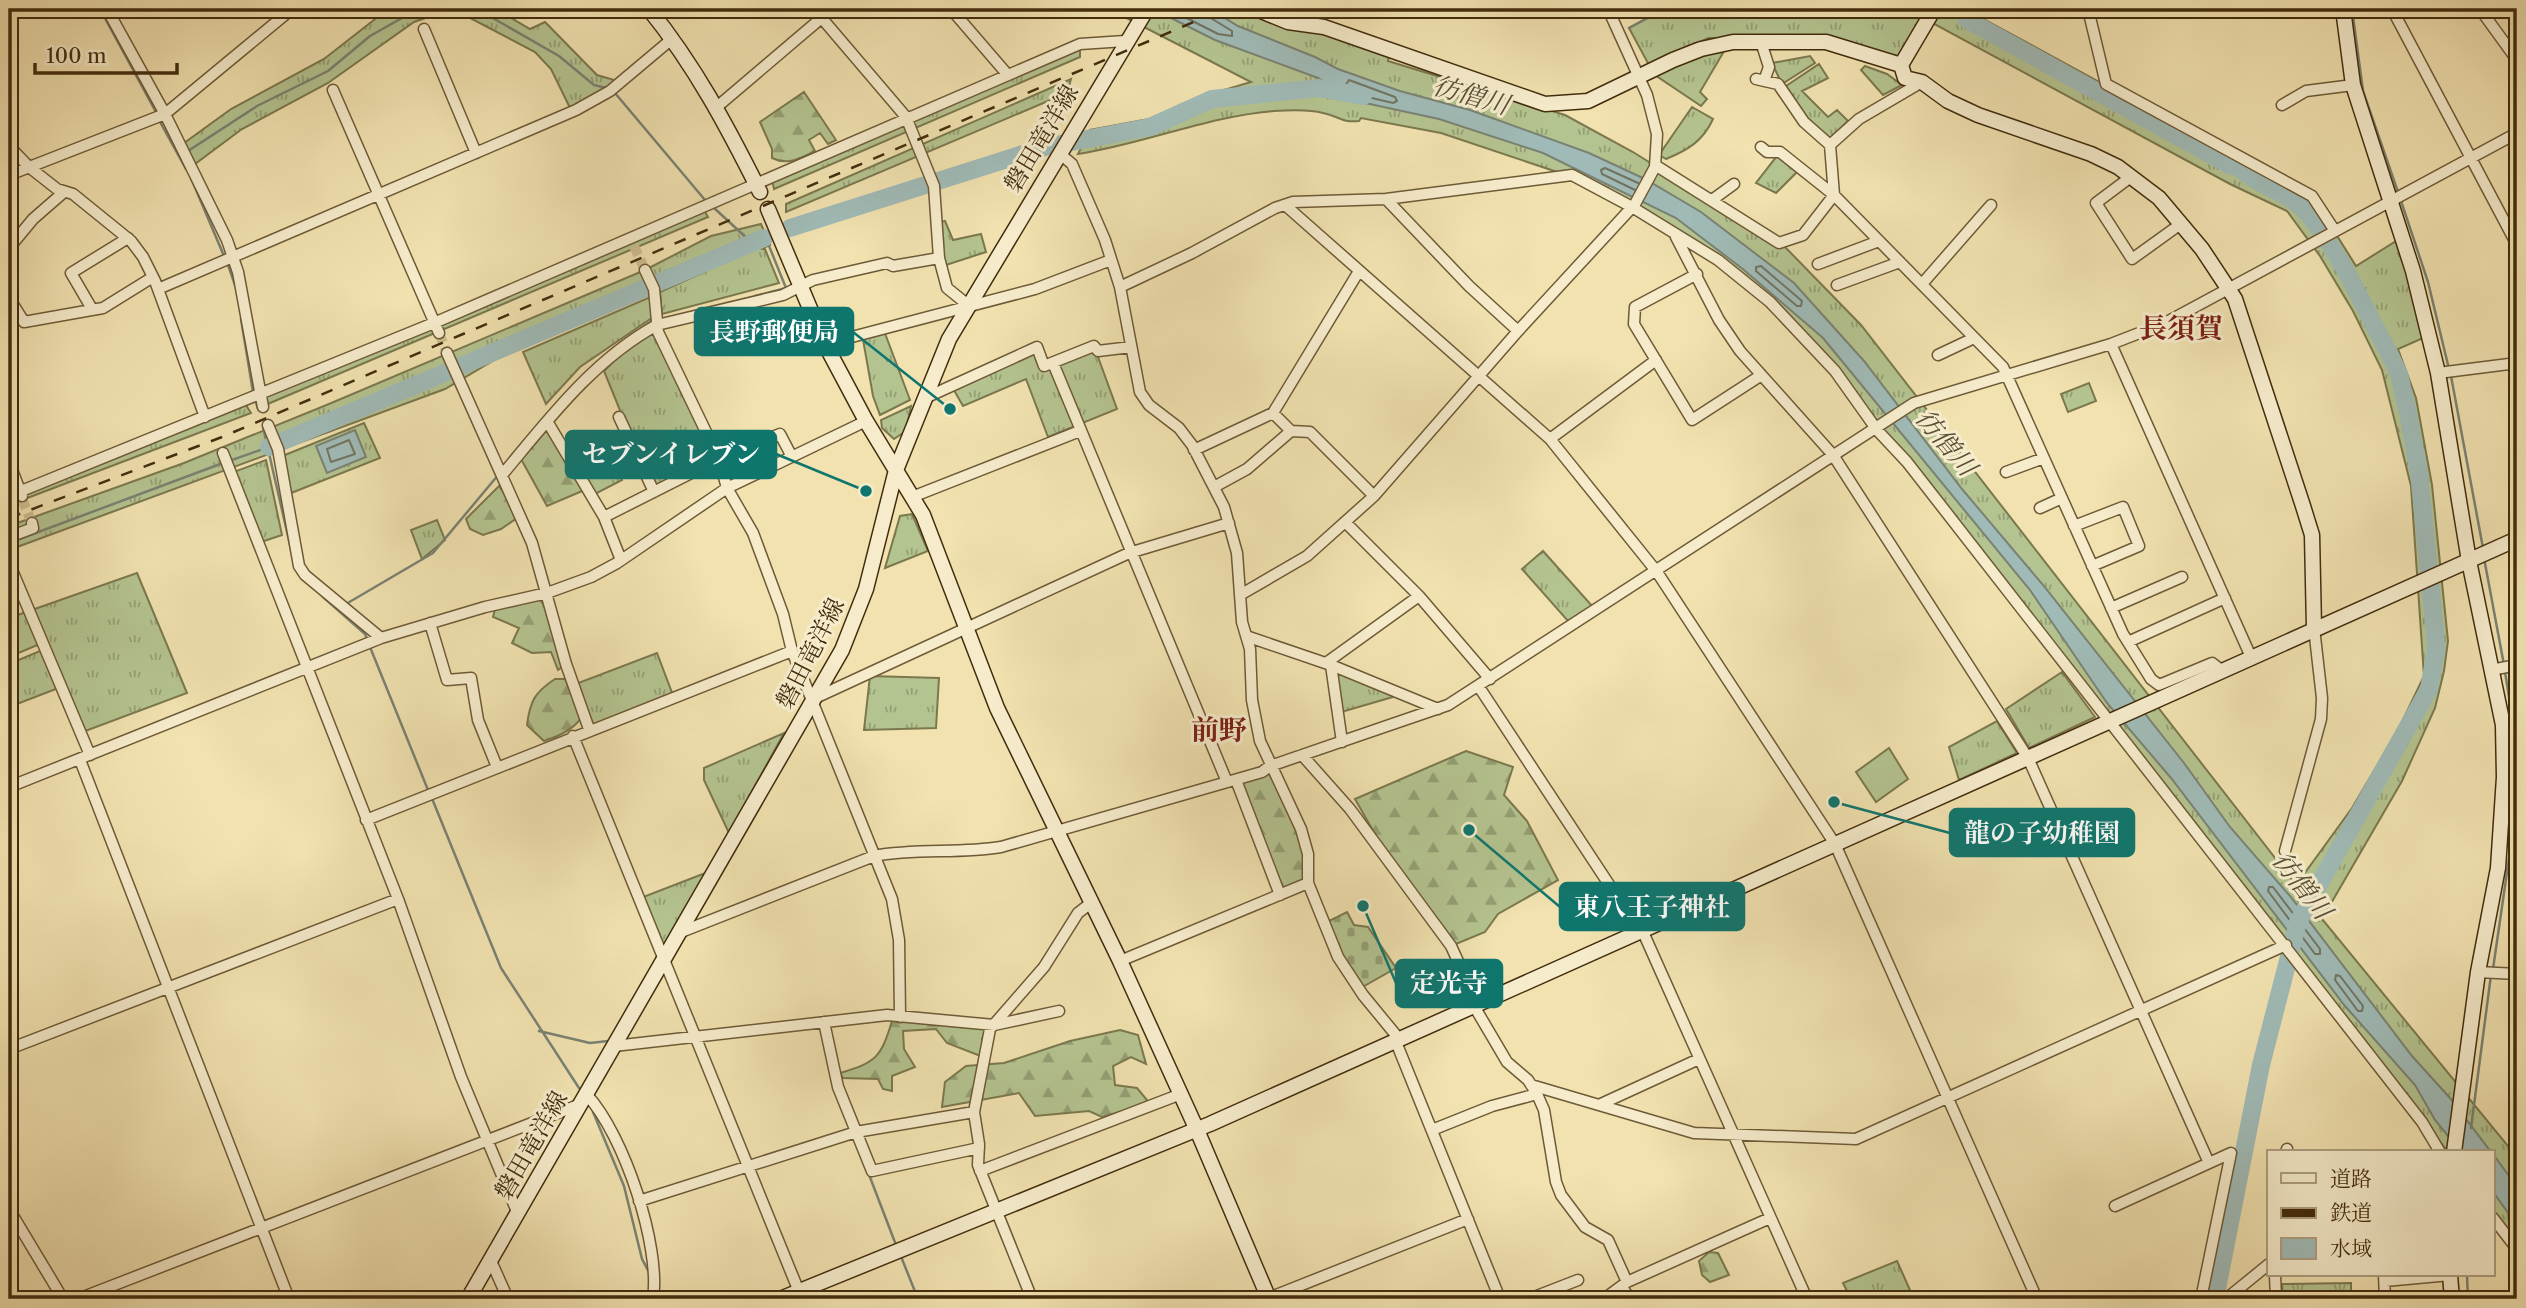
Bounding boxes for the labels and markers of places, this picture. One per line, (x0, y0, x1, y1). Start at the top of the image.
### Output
callout: 長野郵便局 (695, 308, 853, 355)
callout: セブンイレブン (566, 431, 776, 478)
callout: 龍の子幼稚園 (1950, 809, 2134, 856)
callout: 東八王子神社 (1560, 883, 1744, 930)
callout: 定光寺 (1396, 960, 1502, 1007)

